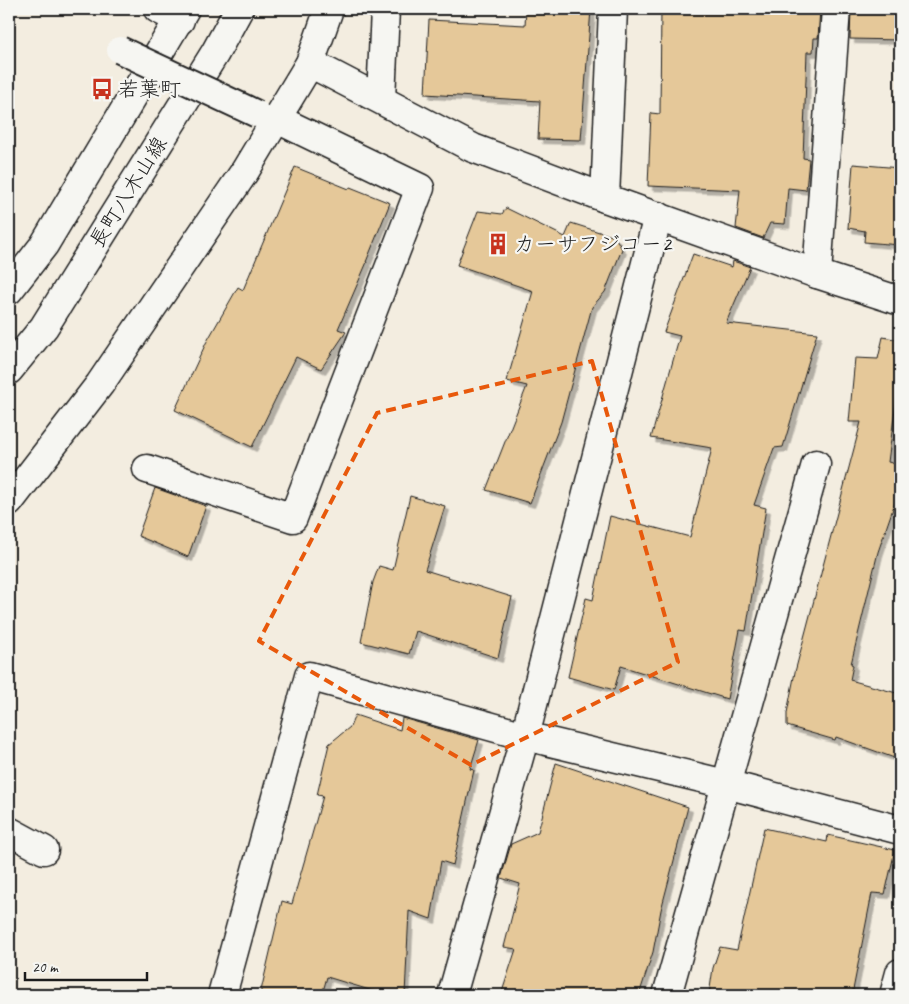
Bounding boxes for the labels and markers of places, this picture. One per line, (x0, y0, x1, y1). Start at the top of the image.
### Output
bus stop icon: 若葉町 (89, 76, 115, 102)
place label: 若葉町 (118, 76, 181, 102)
building icon: カーサフジコー2 (485, 231, 511, 257)
place label: カーサフジコー2 (514, 231, 673, 257)

